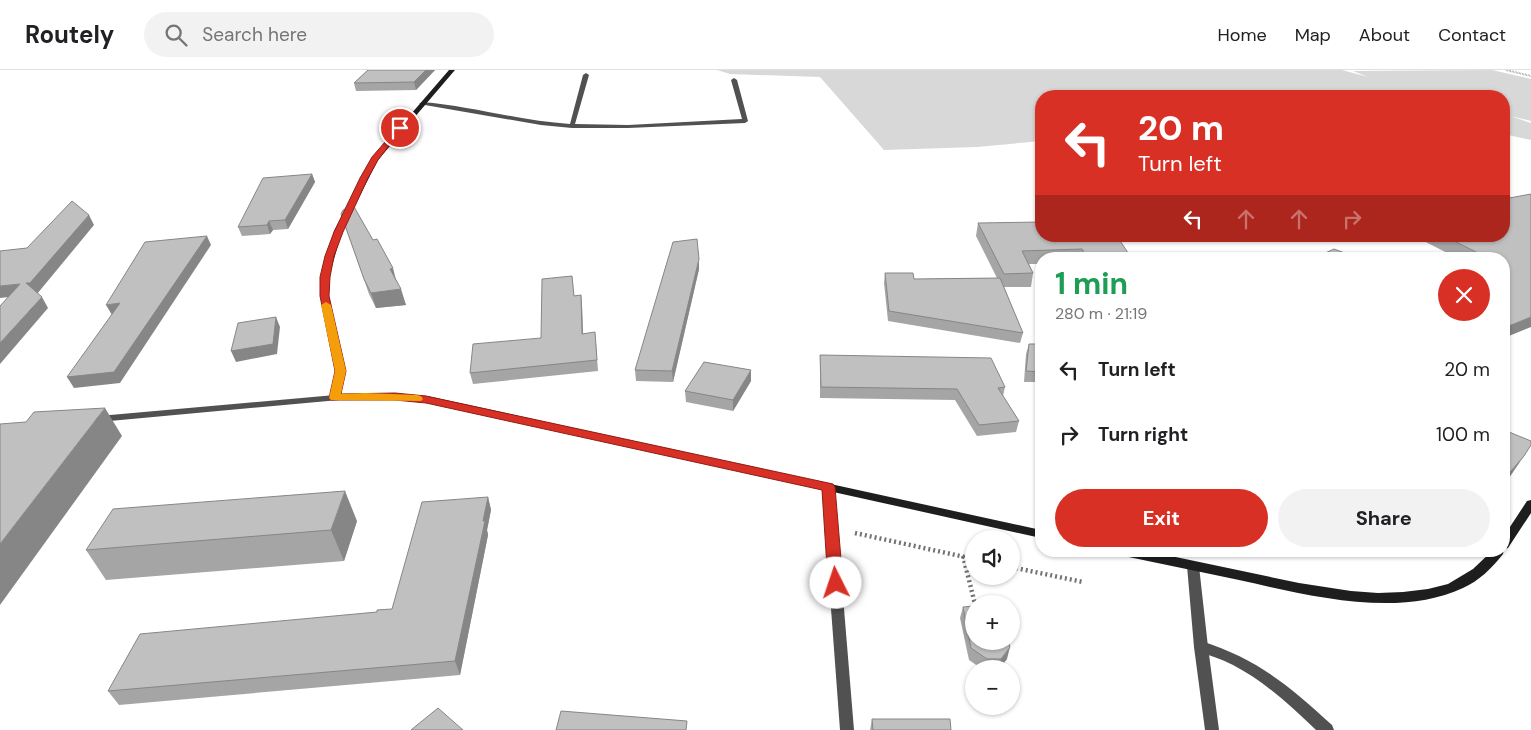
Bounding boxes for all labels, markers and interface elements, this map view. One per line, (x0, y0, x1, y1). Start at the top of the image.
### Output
search box (144, 12, 494, 57)
text: Routely (25, 19, 114, 50)
icon: search (162, 21, 190, 49)
text: Search here (202, 22, 307, 47)
text: Home (1217, 23, 1267, 47)
text: Map (1295, 23, 1331, 47)
text: About (1359, 23, 1410, 47)
text: Contact (1438, 23, 1506, 47)
text: 20 m (1138, 105, 1224, 151)
pin (379, 107, 421, 149)
icon: left (1055, 110, 1120, 175)
icon: arrive (386, 114, 414, 142)
text: Turn left (1138, 149, 1222, 178)
icon: left (1179, 205, 1207, 233)
icon: ahead (1232, 205, 1260, 233)
icon: ahead (1285, 205, 1313, 233)
icon: right (1338, 205, 1366, 233)
text: 1 min (1055, 264, 1128, 303)
button: close (1438, 269, 1490, 321)
text: 280 m · 21:19 (1055, 303, 1147, 324)
icon: left (1055, 356, 1083, 384)
text: Turn left (1098, 357, 1176, 382)
text: 20 m (1444, 357, 1490, 382)
icon: right (1055, 421, 1083, 449)
text: Turn right (1098, 422, 1188, 447)
text: 100 m (1436, 422, 1490, 447)
button: Exit (1055, 489, 1268, 547)
button: Share (1278, 489, 1490, 547)
map controls (965, 530, 1020, 715)
button: sound (965, 530, 1020, 585)
position arrow (809, 556, 861, 608)
button: + (965, 595, 1020, 650)
button: − (965, 660, 1020, 715)

